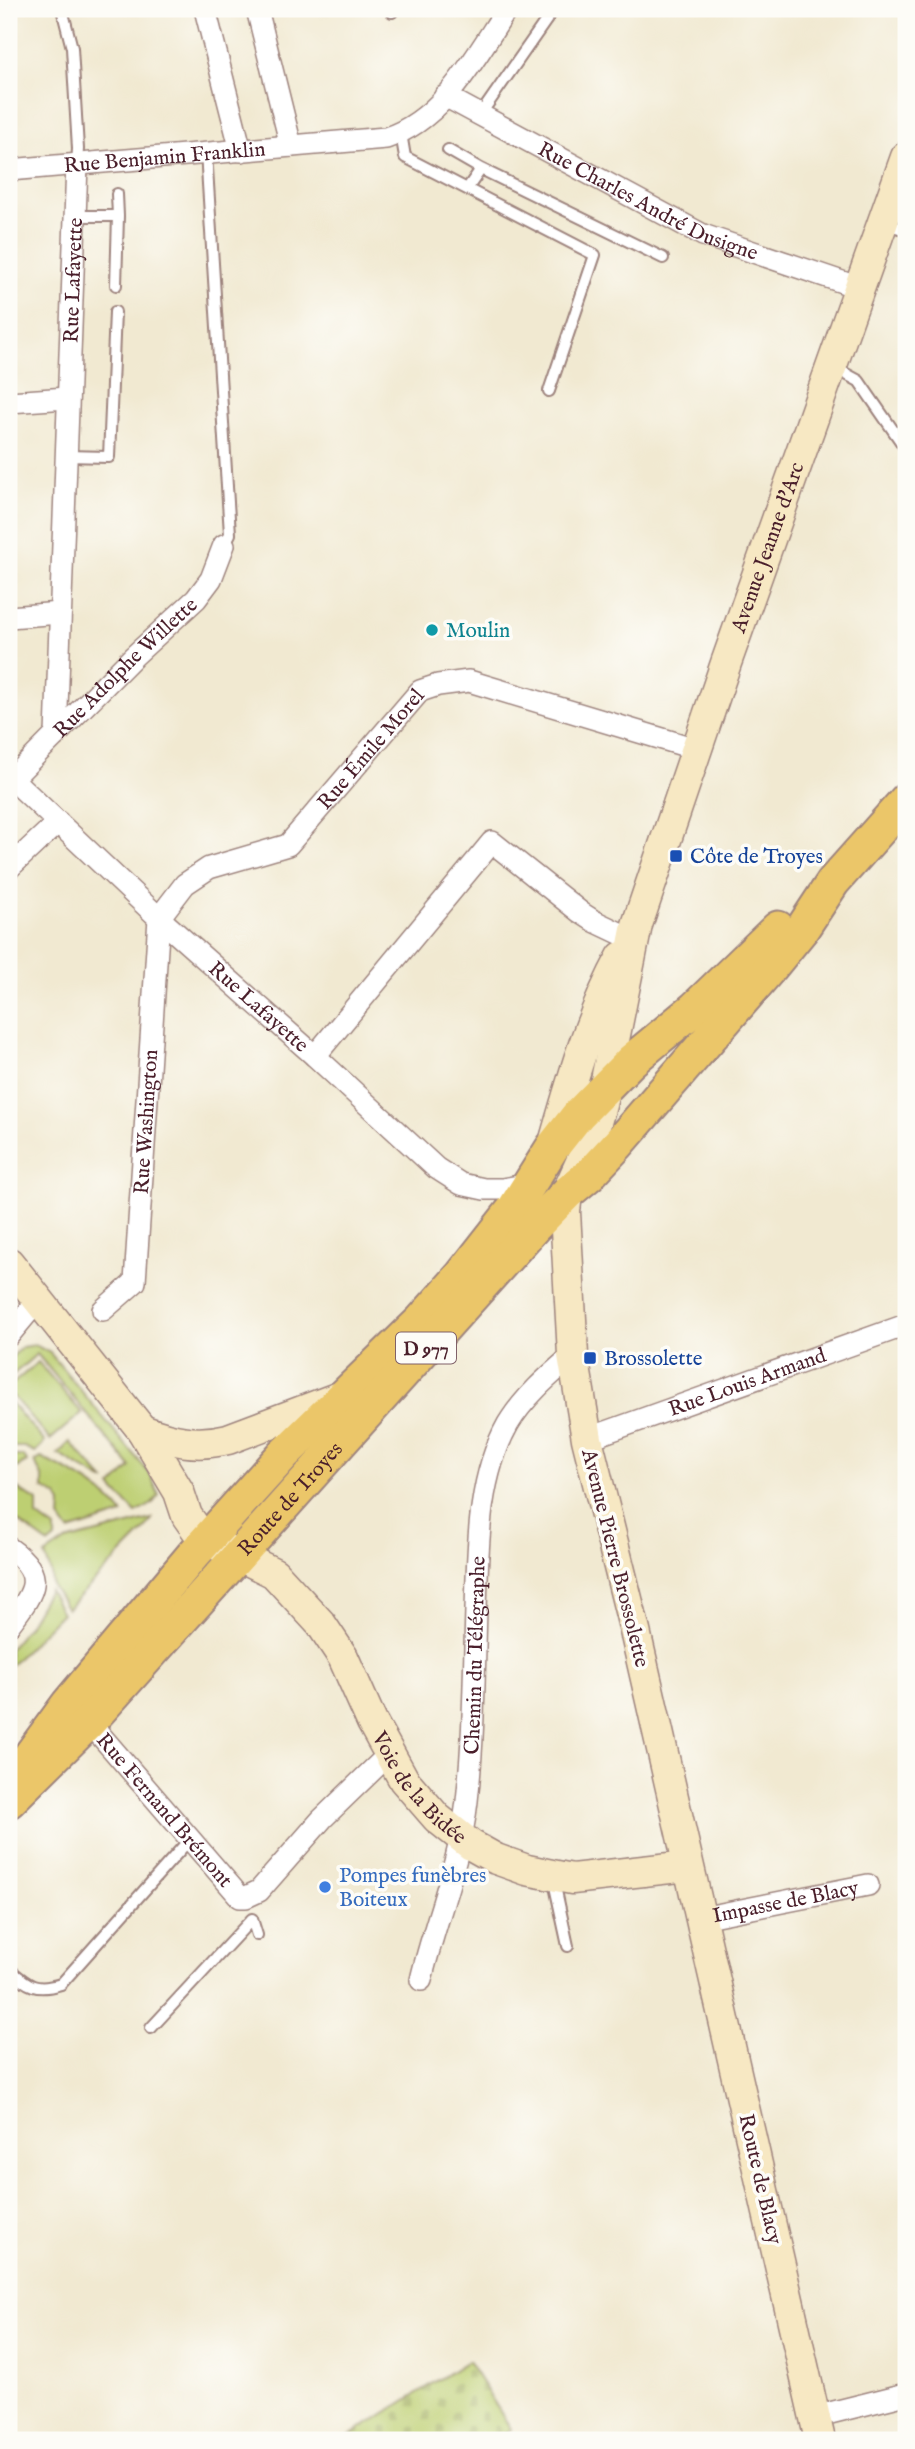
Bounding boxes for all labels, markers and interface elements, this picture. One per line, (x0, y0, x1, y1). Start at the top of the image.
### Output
street label: Rue Benjamin Franklin (63, 136, 266, 180)
street label: Rue Charles André Dusigne (533, 136, 762, 268)
street label: Rue Lafayette (58, 217, 90, 343)
street label: Avenue Jeanne d'Arc (725, 459, 811, 638)
street label: Rue Adolphe Willette (48, 592, 204, 744)
place label: Moulin (446, 618, 510, 645)
marker: Moulin (424, 622, 440, 638)
street label: Rue Émile Morel (312, 683, 431, 816)
place label: Côte de Troyes (690, 844, 823, 871)
marker: Côte de Troyes (668, 848, 684, 864)
street label: Rue Lafayette (202, 956, 314, 1059)
street label: Rue Washington (129, 1049, 165, 1195)
road number: D 977 (396, 1332, 456, 1364)
street label: Rue Louis Armand (665, 1342, 831, 1424)
place label: Brossolette (604, 1346, 703, 1373)
marker: Brossolette (582, 1350, 598, 1366)
street label: Route de Troyes (233, 1437, 349, 1562)
street label: Avenue Pierre Brossolette (574, 1445, 655, 1671)
street label: Chemin du Télégraphe (459, 1555, 493, 1756)
street label: Voie de la Bidée (364, 1726, 472, 1851)
street label: Rue Fernand Brémont (89, 1728, 238, 1894)
place label: Pompes funèbres Boiteux (339, 1863, 486, 1914)
street label: Impasse de Blacy (710, 1875, 862, 1930)
marker: Pompes funèbres Boiteux (317, 1879, 333, 1895)
street label: Route de Blacy (731, 2112, 788, 2248)

